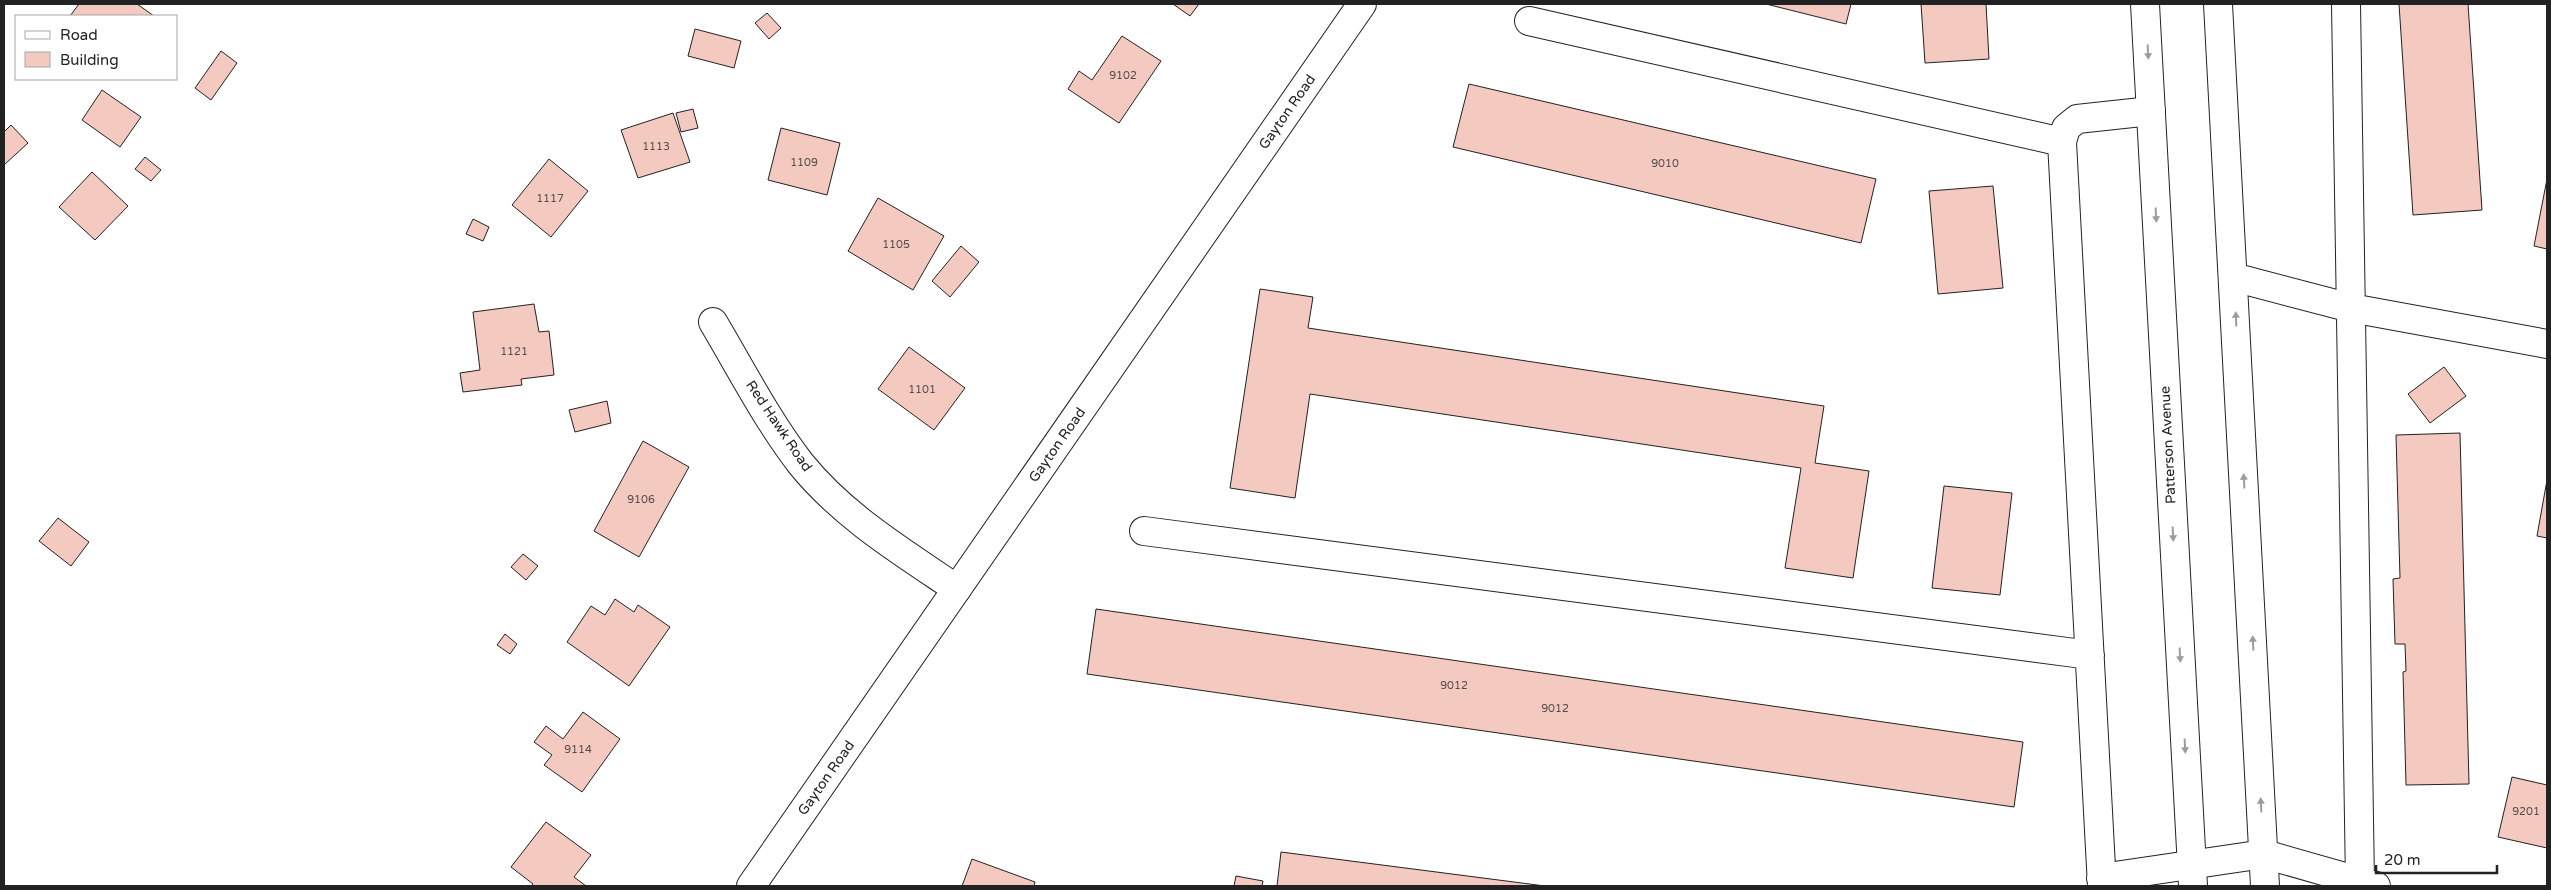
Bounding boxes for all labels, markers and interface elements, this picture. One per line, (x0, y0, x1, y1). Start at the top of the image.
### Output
legend (15, 15, 178, 80)
text: Road (60, 26, 98, 44)
one-way arrow (2144, 45, 2152, 61)
text: Building (60, 51, 119, 69)
house number: 9102 (1109, 69, 1137, 82)
street label: Gayton Road (1255, 71, 1319, 153)
house number: 1113 (642, 140, 670, 153)
house number: 1109 (790, 156, 818, 169)
house number: 9010 (1651, 157, 1679, 170)
house number: 1117 (536, 192, 564, 205)
one-way arrow (2153, 207, 2161, 223)
house number: 1105 (882, 238, 910, 251)
one-way arrow (2231, 310, 2239, 326)
house number: 1121 (500, 345, 528, 358)
street label: Red Hawk Road (742, 377, 816, 475)
house number: 1101 (908, 383, 936, 396)
street label: Patterson Avenue (2156, 385, 2180, 504)
street label: Gayton Road (1025, 404, 1089, 486)
one-way arrow (2240, 473, 2248, 489)
house number: 9106 (627, 493, 655, 506)
one-way arrow (2169, 527, 2177, 543)
one-way arrow (2248, 635, 2256, 651)
one-way arrow (2176, 647, 2184, 663)
house number: 9012 (1440, 679, 1468, 692)
house number: 9012 (1541, 702, 1569, 715)
street label: Gayton Road (794, 737, 858, 819)
one-way arrow (2181, 738, 2189, 754)
house number: 9114 (564, 743, 592, 756)
one-way arrow (2257, 797, 2265, 813)
house number: 9201 (2512, 805, 2540, 818)
scale bar (2376, 842, 2497, 874)
text: 20 m (2384, 851, 2421, 869)

